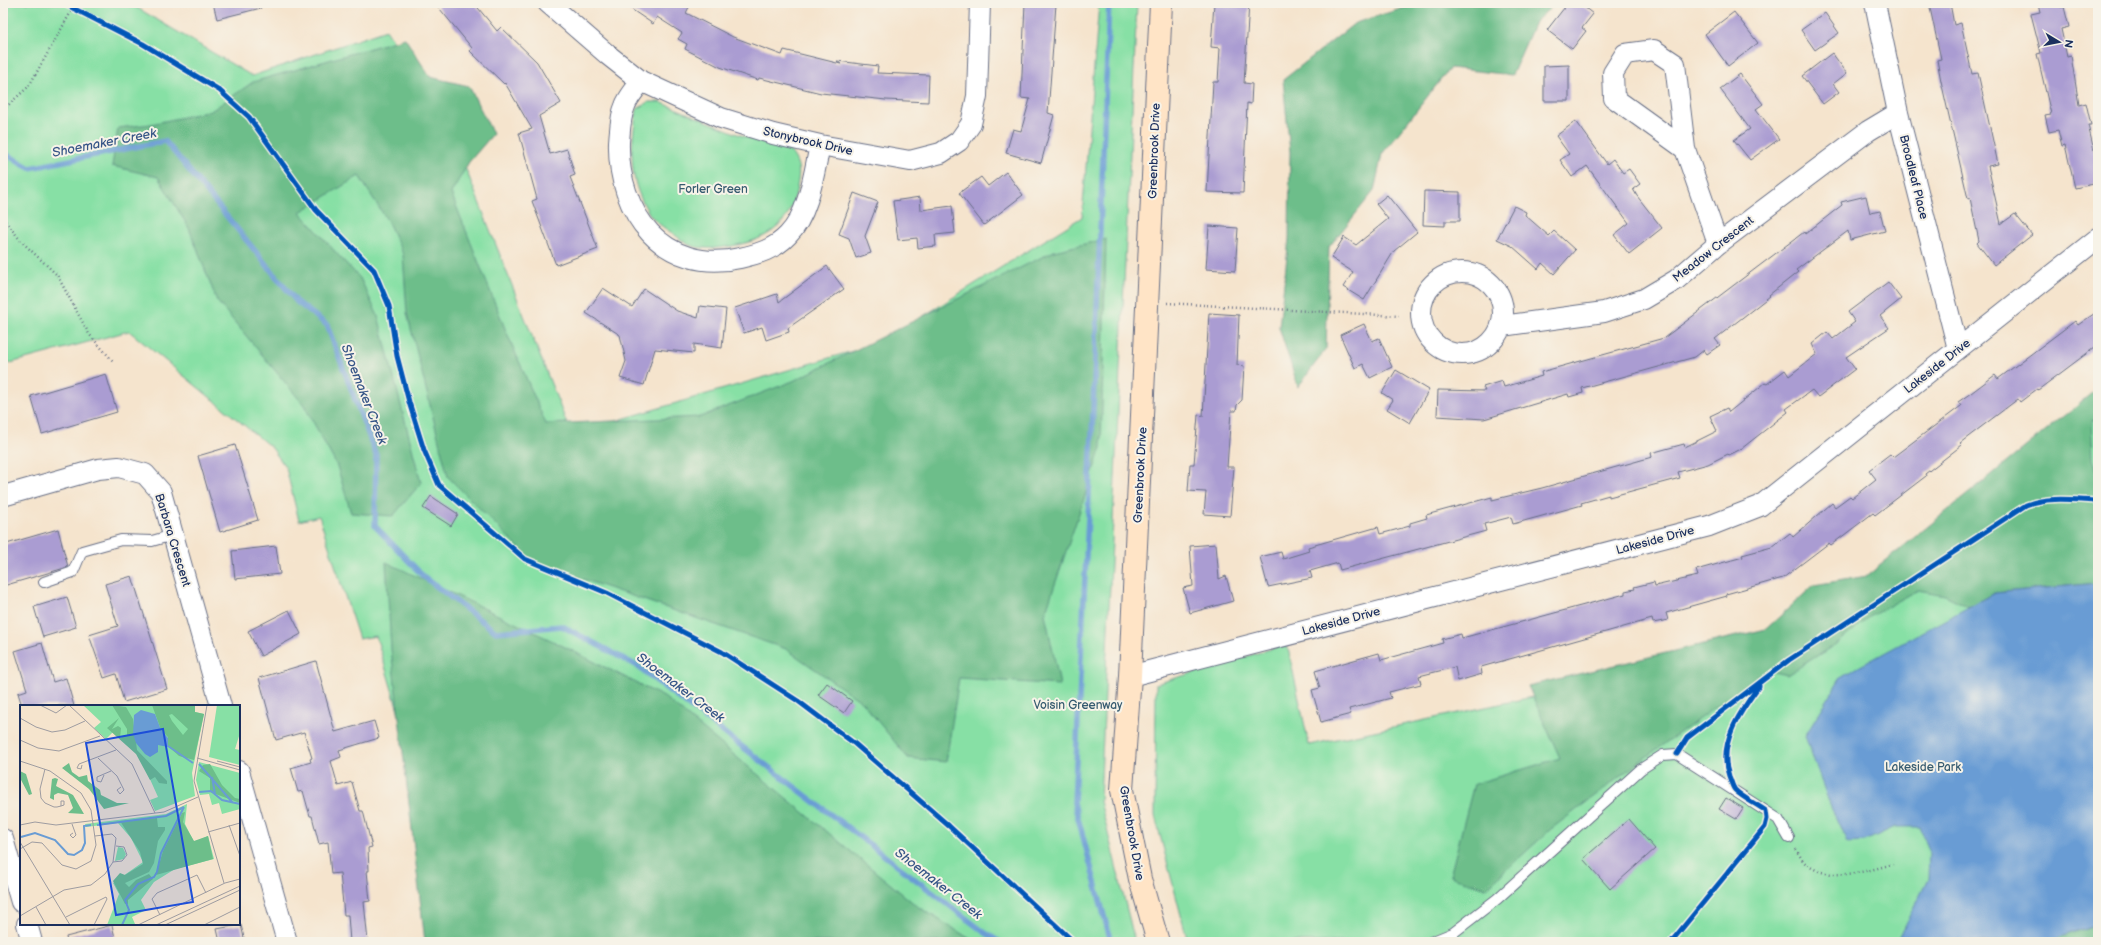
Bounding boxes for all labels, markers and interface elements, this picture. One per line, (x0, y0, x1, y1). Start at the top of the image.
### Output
north arrow (2039, 22, 2079, 62)
text: N (2061, 38, 2075, 49)
street label: Greenbrook Drive (1145, 103, 1164, 199)
street label: Stonybrook Drive (762, 124, 854, 159)
water label: Shoemaker Creek (51, 125, 158, 161)
street label: Broadleaf Place (1896, 133, 1931, 221)
park label: Forler Green (678, 182, 748, 197)
street label: Meadow Crescent (1670, 213, 1757, 286)
street label: Lakeside Drive (1901, 336, 1974, 397)
water label: Shoemaker Creek (338, 342, 391, 447)
street label: Greenbrook Drive (1130, 427, 1151, 523)
street label: Barbara Crescent (151, 492, 194, 589)
street label: Lakeside Drive (1614, 523, 1696, 558)
street label: Lakeside Drive (1300, 604, 1382, 639)
water label: Shoemaker Creek (633, 649, 728, 726)
park label: Voisin Greenway (1033, 698, 1123, 713)
inset map (20, 705, 240, 925)
park label: Lakeside Park (1885, 760, 1961, 775)
street label: Greenbrook Drive (1116, 785, 1147, 882)
water label: Shoemaker Creek (892, 845, 986, 923)

